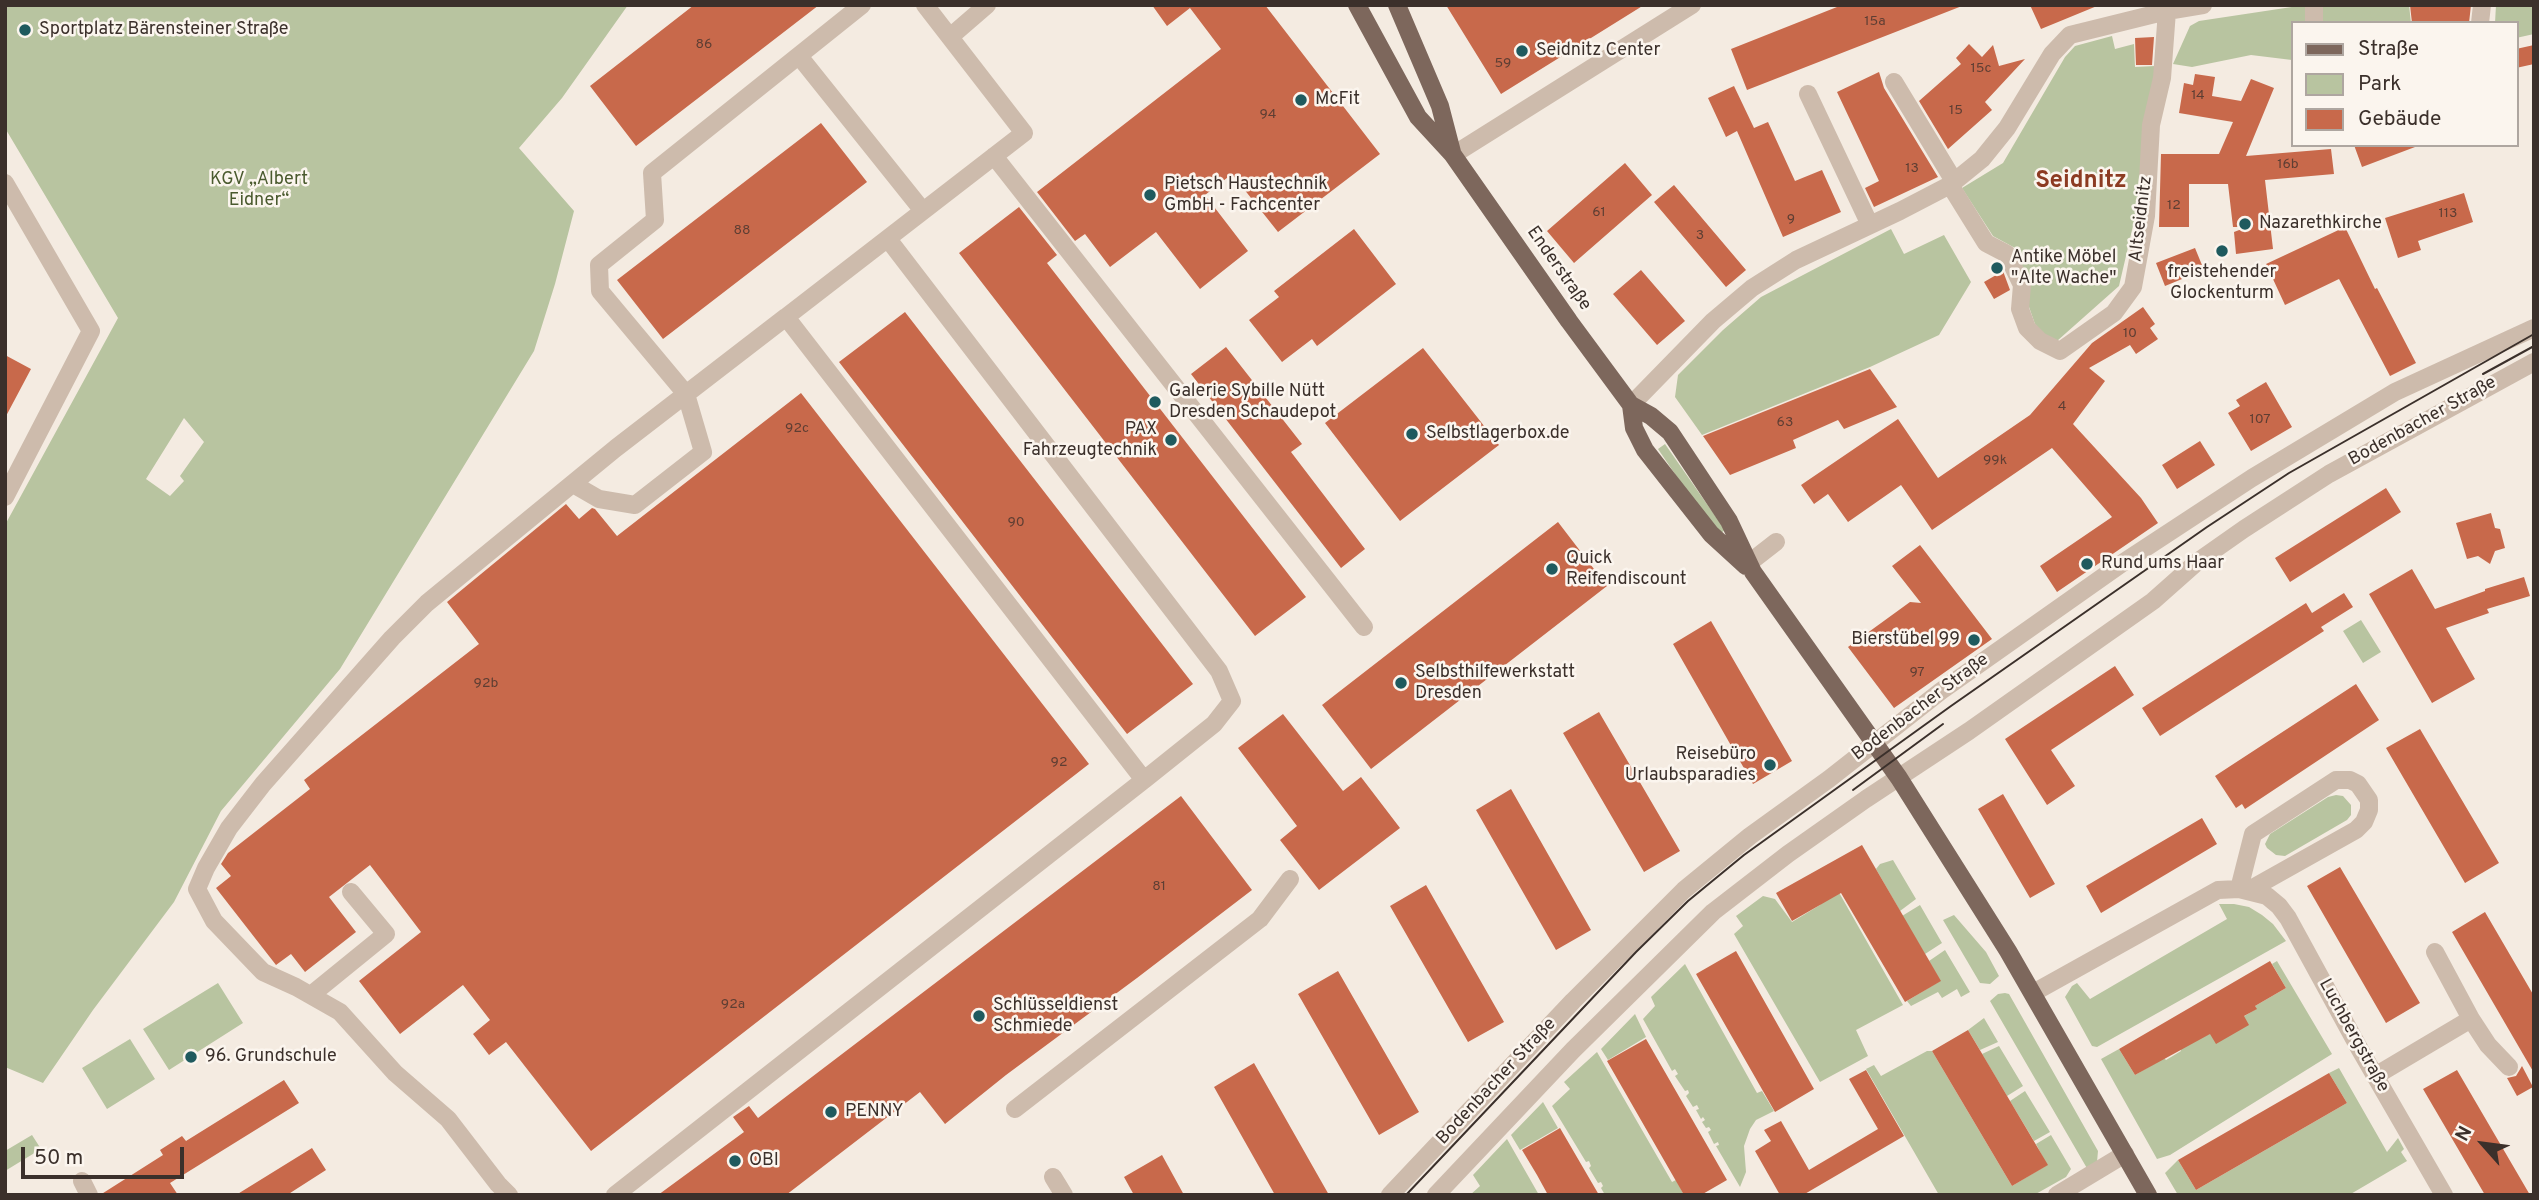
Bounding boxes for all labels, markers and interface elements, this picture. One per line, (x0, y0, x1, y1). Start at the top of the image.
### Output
house number: 15a (1864, 14, 1886, 30)
place label: Sportplatz Bärensteiner Straße (39, 19, 288, 41)
legend (2290, 21, 2518, 147)
marker: Sportplatz Bärensteiner Straße (17, 22, 33, 38)
text: Straße (2358, 36, 2419, 63)
house number: 86 (696, 37, 712, 53)
place label: Seidnitz Center (1536, 40, 1660, 62)
marker: Seidnitz Center (1514, 43, 1530, 59)
house number: 59 (1495, 56, 1511, 72)
house number: 15c (1971, 61, 1991, 77)
text: Park (2358, 71, 2401, 98)
house number: 14 (2191, 88, 2205, 104)
place label: McFit (1315, 89, 1360, 111)
marker: McFit (1293, 92, 1309, 108)
house number: 15 (1949, 103, 1963, 119)
text: Gebäude (2358, 106, 2441, 133)
house number: 94 (1259, 107, 1277, 123)
house number: 16b (2277, 157, 2299, 173)
house number: 13 (1905, 161, 1919, 177)
district label: Seidnitz (2035, 168, 2127, 196)
park label: KGV „Albert Eidner“ (210, 169, 308, 212)
place label: Pietsch Haustechnik GmbH - Fachcenter (1164, 174, 1328, 216)
street label: Altseidnitz (2126, 175, 2158, 263)
marker: Pietsch Haustechnik GmbH - Fachcenter (1142, 187, 1158, 203)
house number: 12 (2167, 198, 2181, 214)
house number: 61 (1592, 205, 1606, 221)
house number: 113 (2439, 206, 2457, 222)
house number: 9 (1787, 212, 1795, 228)
place label: Nazarethkirche (2259, 213, 2382, 235)
marker: Nazarethkirche (2237, 216, 2253, 232)
house number: 88 (733, 223, 751, 239)
street label: Enderstraße (1521, 223, 1595, 315)
house number: 3 (1696, 228, 1704, 244)
marker: freistehender Glockenturm (2214, 243, 2230, 259)
place label: Antike Möbel "Alte Wache" (2011, 247, 2116, 290)
marker: Antike Möbel "Alte Wache" (1989, 260, 2005, 276)
place label: freistehender Glockenturm (2167, 262, 2277, 304)
house number: 10 (2123, 326, 2137, 342)
street label: Bodenbacher Straße (2345, 372, 2501, 472)
place label: Galerie Sybille Nütt Dresden Schaudepot (1169, 381, 1336, 424)
marker: Galerie Sybille Nütt Dresden Schaudepot (1147, 394, 1163, 410)
house number: 4 (2058, 399, 2066, 415)
house number: 107 (2249, 412, 2271, 428)
house number: 63 (1777, 415, 1793, 431)
place label: PAX Fahrzeugtechnik (1023, 419, 1157, 462)
house number: 92c (785, 421, 809, 437)
place label: Selbstlagerbox.de (1426, 423, 1569, 445)
marker: Selbstlagerbox.de (1404, 426, 1420, 442)
marker: PAX Fahrzeugtechnik (1163, 432, 1179, 448)
house number: 99k (1983, 453, 2007, 469)
house number: 90 (1007, 515, 1025, 531)
place label: Quick Reifendiscount (1566, 548, 1687, 590)
place label: Rund ums Haar (2101, 553, 2224, 575)
marker: Rund ums Haar (2079, 556, 2095, 572)
marker: Quick Reifendiscount (1544, 561, 1560, 577)
place label: Bierstübel 99 (1851, 629, 1960, 651)
marker: Bierstübel 99 (1966, 632, 1982, 648)
street label: Bodenbacher Straße (1848, 650, 1994, 766)
place label: Selbsthilfewerkstatt Dresden (1415, 662, 1575, 704)
house number: 97 (1909, 665, 1925, 681)
marker: Selbsthilfewerkstatt Dresden (1393, 675, 1409, 691)
house number: 92b (474, 676, 498, 692)
place label: Reisebüro Urlaubsparadies (1625, 744, 1756, 786)
house number: 92 (1051, 755, 1067, 771)
marker: Reisebüro Urlaubsparadies (1762, 757, 1778, 773)
house number: 81 (1152, 879, 1166, 895)
street label: Luchbergstraße (2313, 976, 2393, 1096)
place label: Schlüsseldienst Schmiede (993, 995, 1118, 1038)
house number: 92a (721, 997, 745, 1013)
marker: Schlüsseldienst Schmiede (971, 1008, 987, 1024)
street label: Bodenbacher Straße (1433, 1014, 1561, 1150)
place label: 96. Grundschule (205, 1046, 337, 1068)
marker: 96. Grundschule (183, 1049, 199, 1065)
place label: PENNY (845, 1101, 904, 1123)
marker: PENNY (823, 1104, 839, 1120)
north arrow (2448, 1109, 2518, 1179)
text: N (2451, 1122, 2478, 1146)
scale bar (24, 1134, 187, 1178)
text: 50 m (34, 1145, 83, 1172)
place label: OBI (749, 1150, 779, 1172)
marker: OBI (727, 1153, 743, 1169)

